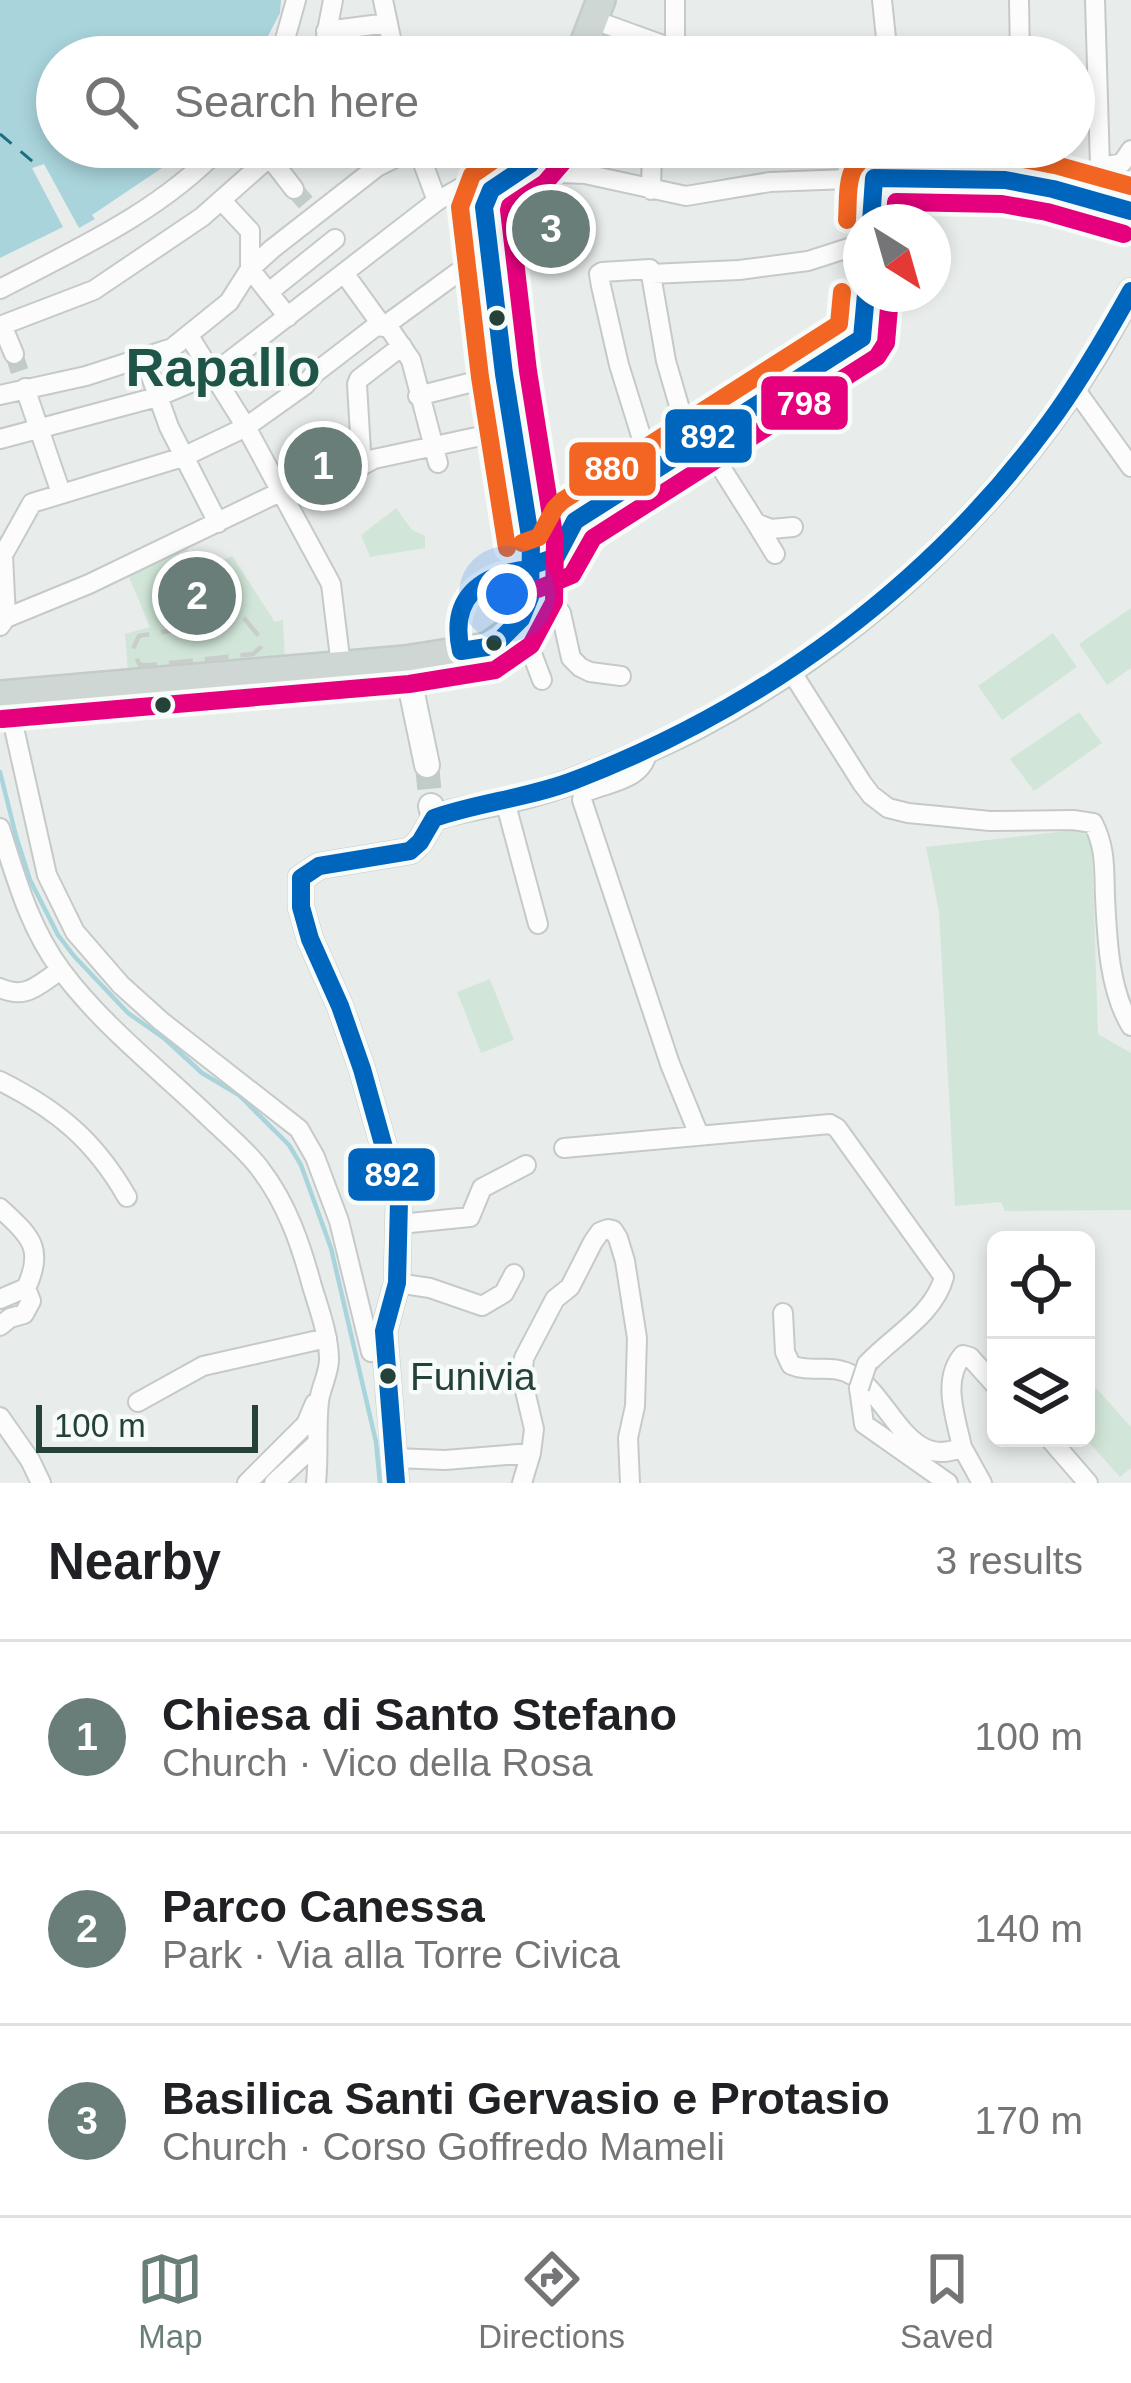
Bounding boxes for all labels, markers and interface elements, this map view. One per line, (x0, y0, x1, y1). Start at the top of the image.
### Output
search box (36, 36, 1095, 168)
icon: search (78, 69, 144, 135)
text: Search here (174, 76, 419, 127)
pin: 3 (512, 184, 590, 274)
north arrow (843, 204, 951, 312)
unlabelled marker (486, 307, 508, 329)
district label: Rapallo (125, 337, 321, 397)
line badge: 798 (759, 374, 850, 432)
text: 798 (776, 385, 832, 422)
line badge: 892 (663, 407, 754, 465)
text: 892 (680, 418, 736, 455)
pin: 1 (284, 421, 362, 511)
line badge: 880 (567, 440, 658, 498)
text: 880 (584, 450, 640, 487)
pin: 2 (158, 551, 236, 641)
your location (477, 564, 537, 624)
unlabelled marker (483, 632, 505, 654)
unlabelled marker (152, 694, 174, 716)
line badge: 892 (346, 1146, 437, 1203)
text: 892 (364, 1156, 420, 1193)
map controls (987, 1231, 1095, 1447)
button: locate (987, 1231, 1095, 1339)
button: layers (987, 1339, 1095, 1447)
place label: Funivia (410, 1355, 536, 1398)
marker: Funivia (377, 1365, 399, 1387)
scale bar (36, 1399, 258, 1452)
text: 100 m (54, 1407, 146, 1444)
text: Nearby (48, 1533, 221, 1590)
text: 3 results (936, 1539, 1083, 1582)
text: Chiesa di Santo Stefano (162, 1689, 677, 1740)
text: 1 (76, 1715, 98, 1758)
text: 100 m (975, 1715, 1083, 1758)
text: Church · Vico della Rosa (162, 1741, 593, 1784)
text: Parco Canessa (162, 1881, 485, 1932)
text: 2 (76, 1907, 98, 1950)
text: 140 m (975, 1907, 1083, 1950)
text: Park · Via alla Torre Civica (162, 1933, 620, 1976)
text: Basilica Santi Gervasio e Protasio (162, 2073, 890, 2124)
text: 3 (76, 2099, 98, 2142)
text: 170 m (975, 2099, 1083, 2142)
text: Church · Corso Goffredo Mameli (162, 2125, 725, 2168)
tab: Map (137, 2246, 203, 2356)
tab: Directions (478, 2246, 625, 2356)
tab: Saved (900, 2246, 994, 2356)

